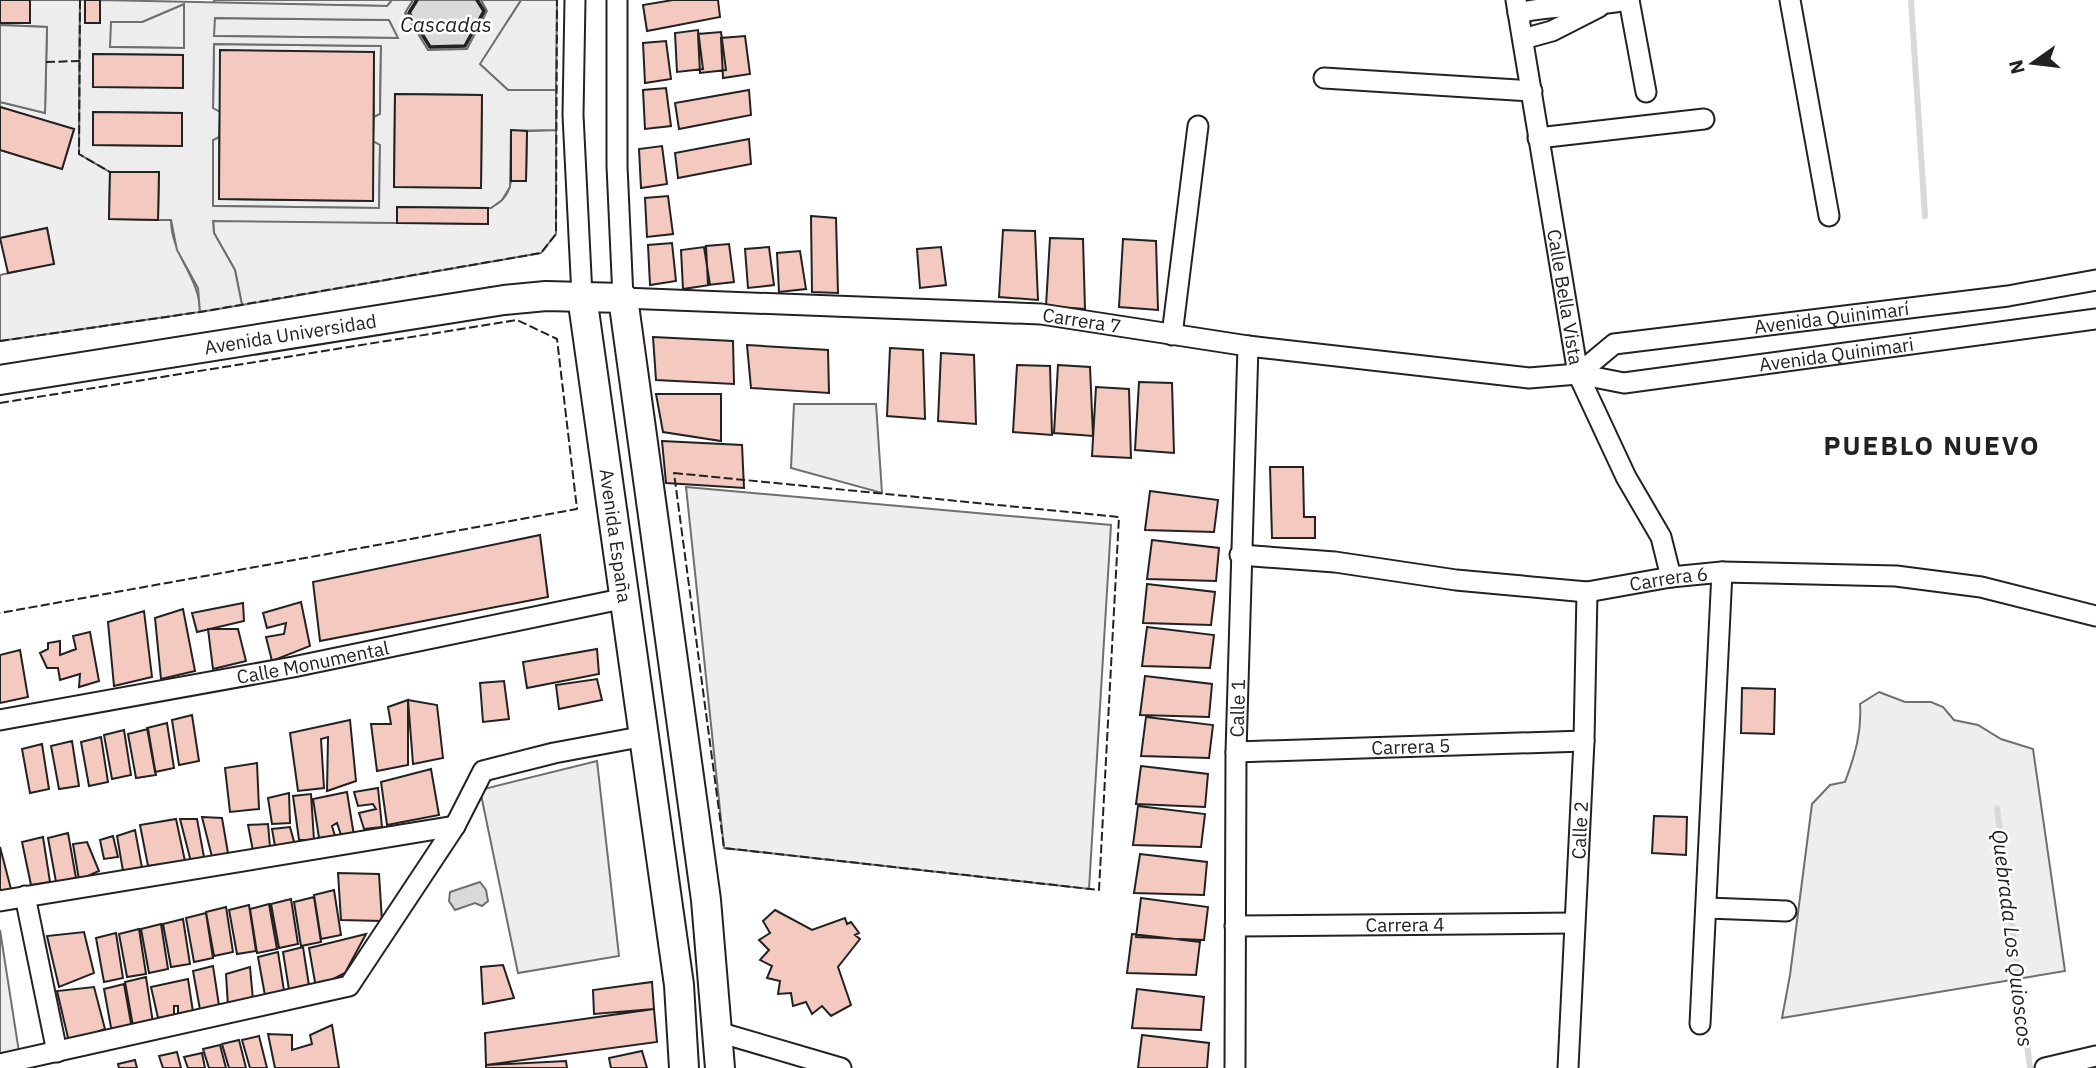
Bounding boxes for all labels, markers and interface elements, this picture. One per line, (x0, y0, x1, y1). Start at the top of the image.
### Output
water label: Cascadas (400, 10, 492, 38)
north arrow (1998, 28, 2068, 98)
text: N (2003, 58, 2030, 77)
street label: Calle Bella Vista (1542, 227, 1588, 367)
street label: Avenida Quinimarí (1753, 296, 1911, 339)
street label: Carrera 7 (1041, 302, 1123, 338)
street label: Avenida Universidad (203, 308, 378, 359)
street label: Avenida Quinimari (1758, 332, 1915, 377)
district label: PUEBLO NUEVO (1824, 428, 2040, 462)
street label: Avenida España (594, 467, 637, 604)
street label: Carrera 6 (1627, 561, 1709, 596)
street label: Calle Monumental (235, 635, 391, 689)
street label: Calle 1 (1224, 678, 1250, 738)
street label: Carrera 5 (1371, 733, 1451, 760)
street label: Calle 2 (1566, 800, 1593, 860)
water label: Quebrada Los Quioscos (1986, 828, 2040, 1048)
street label: Carrera 4 (1365, 912, 1445, 937)

